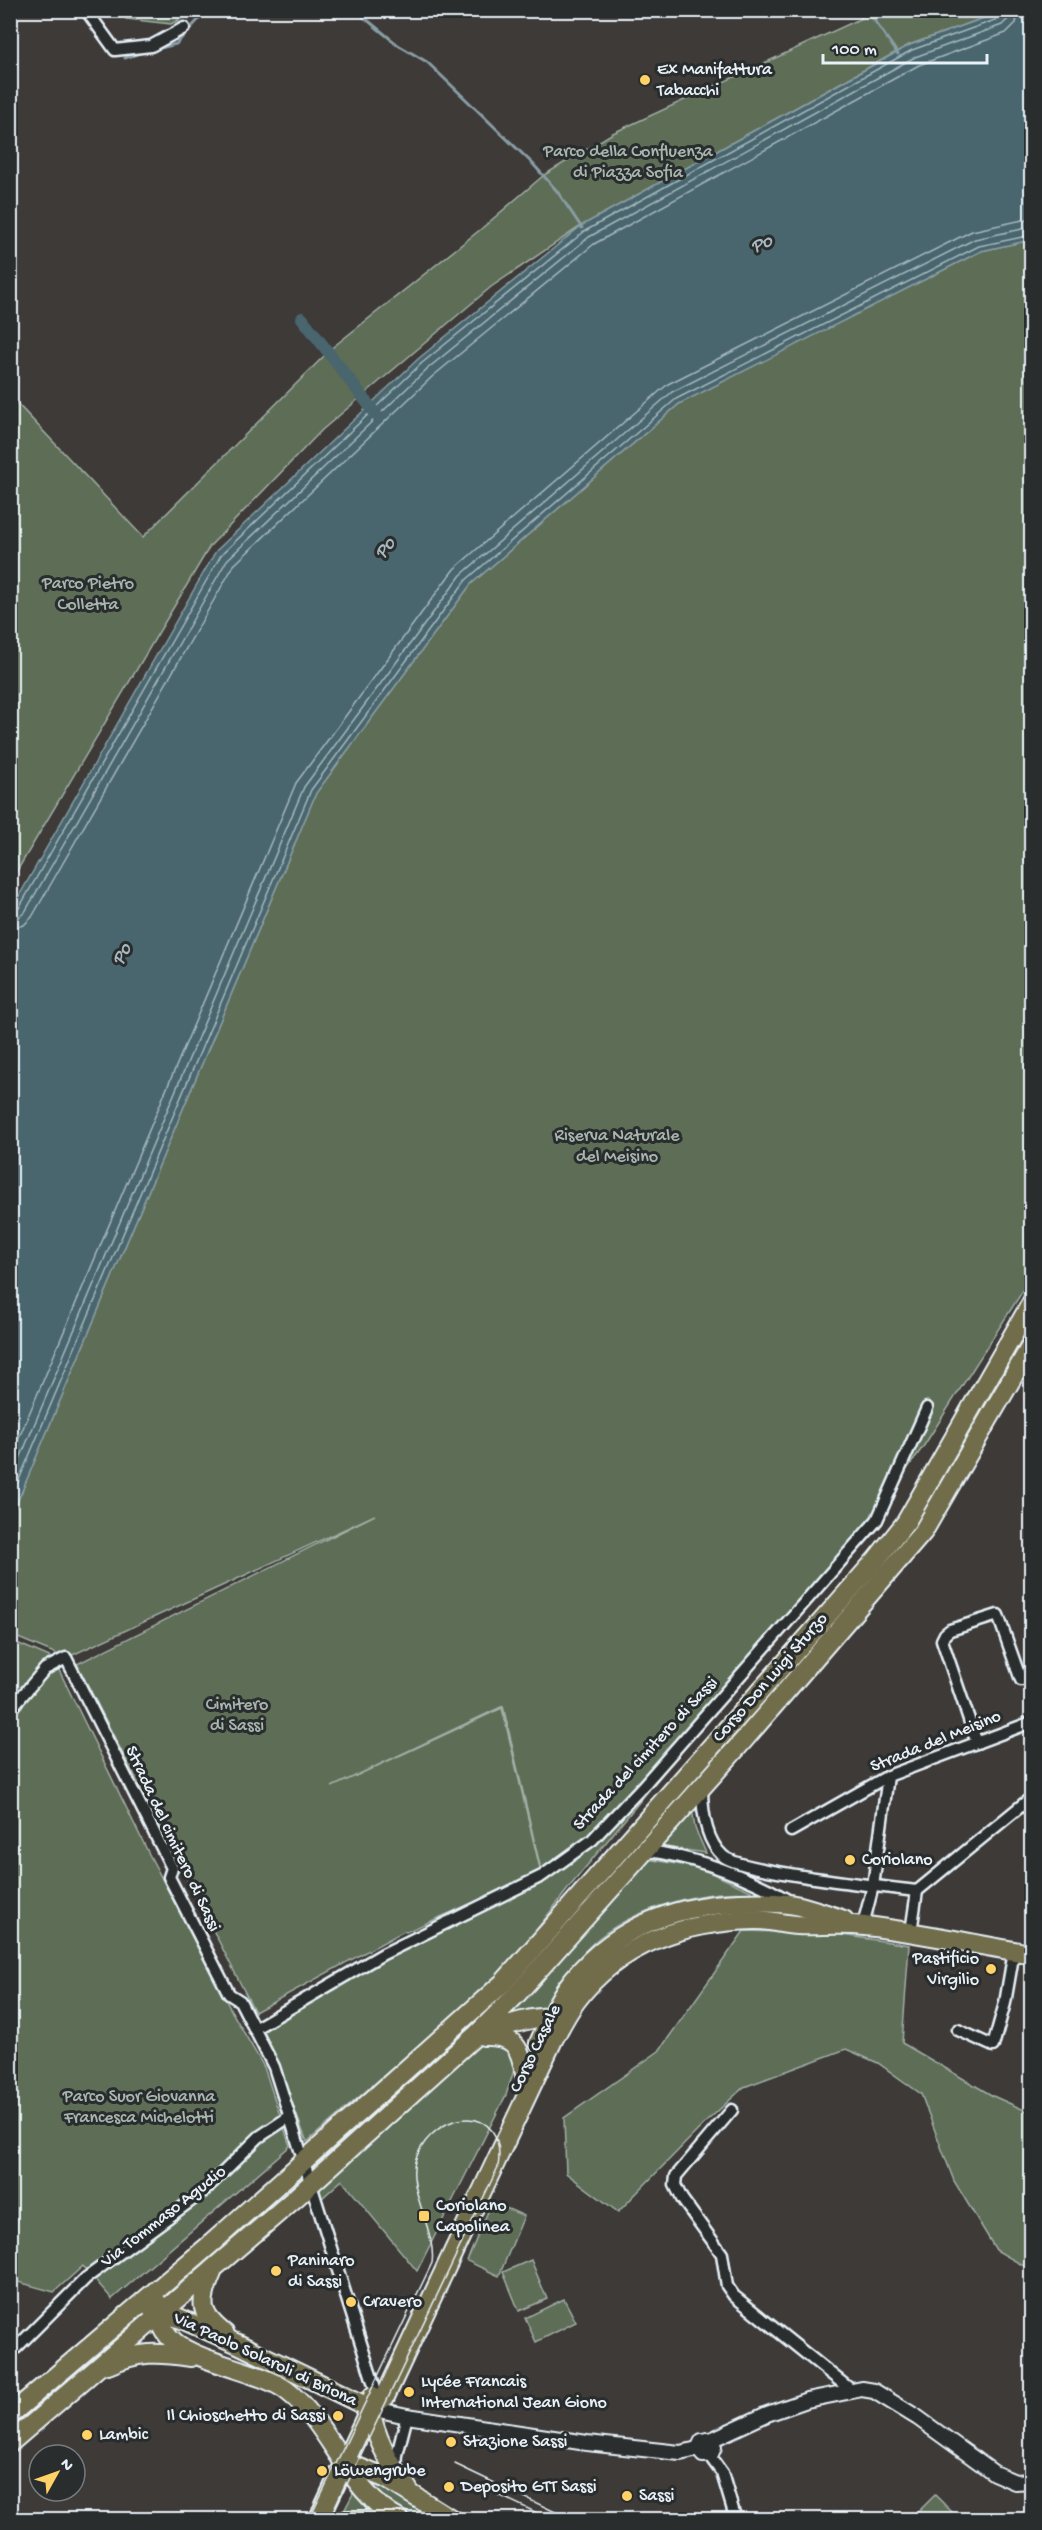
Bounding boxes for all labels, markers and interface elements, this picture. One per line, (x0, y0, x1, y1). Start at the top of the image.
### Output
scale bar (823, 27, 986, 65)
text: 100 m (831, 40, 877, 61)
place label: Ex Manifattura Tabacchi (656, 60, 773, 102)
marker: Ex Manifattura Tabacchi (638, 73, 652, 87)
park label: Parco della Confluenza di Piazza Sofia (542, 142, 714, 184)
water label: Po (748, 230, 778, 260)
water label: Po (370, 532, 403, 565)
park label: Parco Pietro Colletta (41, 574, 134, 616)
water label: Po (108, 939, 139, 970)
park label: Riserva Naturale del Meisino (555, 1126, 680, 1168)
street label: Corso Don Luigi Sturzo (709, 1609, 833, 1747)
street label: Strada del cimitero di Sassi (569, 1673, 723, 1835)
park label: Cimitero di Sassi (206, 1695, 268, 1737)
street label: Strada del Meisino (868, 1706, 1004, 1778)
street label: Strada del cimitero di Sassi (120, 1743, 224, 1935)
place label: Coriolano (862, 1850, 933, 1871)
marker: Coriolano (843, 1853, 857, 1867)
place label: Pastificio Virgilio (911, 1949, 979, 1991)
marker: Pastificio Virgilio (984, 1962, 998, 1976)
street label: Corso Casale (506, 2001, 567, 2096)
park label: Parco Suor Giovanna Francesca Michelotti (62, 2087, 216, 2129)
street label: Via Tommaso Agudio (96, 2162, 231, 2273)
place label: Coriolano Capolinea (436, 2196, 511, 2238)
marker: Coriolano Capolinea (417, 2209, 431, 2223)
place label: Paninaro di Sassi (287, 2251, 355, 2293)
marker: Paninaro di Sassi (269, 2264, 283, 2278)
place label: Cravero (363, 2292, 422, 2313)
marker: Cravero (344, 2295, 358, 2309)
street label: Via Paolo Solaroli di Briona (169, 2308, 361, 2412)
place label: Lycée Francais International Jean Giono (421, 2372, 607, 2414)
marker: Lycée Francais International Jean Giono (402, 2385, 416, 2399)
place label: Il Chioschetto di Sassi (167, 2406, 326, 2427)
marker: Il Chioschetto di Sassi (331, 2409, 345, 2423)
place label: Lambic (99, 2425, 149, 2446)
marker: Lambic (80, 2428, 94, 2442)
place label: Stazione Sassi (463, 2432, 568, 2453)
marker: Stazione Sassi (444, 2435, 458, 2449)
north arrow (27, 2443, 87, 2503)
text: N (55, 2455, 77, 2476)
place label: Löwengrube (334, 2461, 426, 2482)
marker: Löwengrube (315, 2464, 329, 2478)
place label: Deposito GTT Sassi (460, 2477, 597, 2498)
marker: Deposito GTT Sassi (442, 2480, 456, 2494)
place label: Sassi (639, 2486, 675, 2507)
marker: Sassi (620, 2489, 634, 2503)

